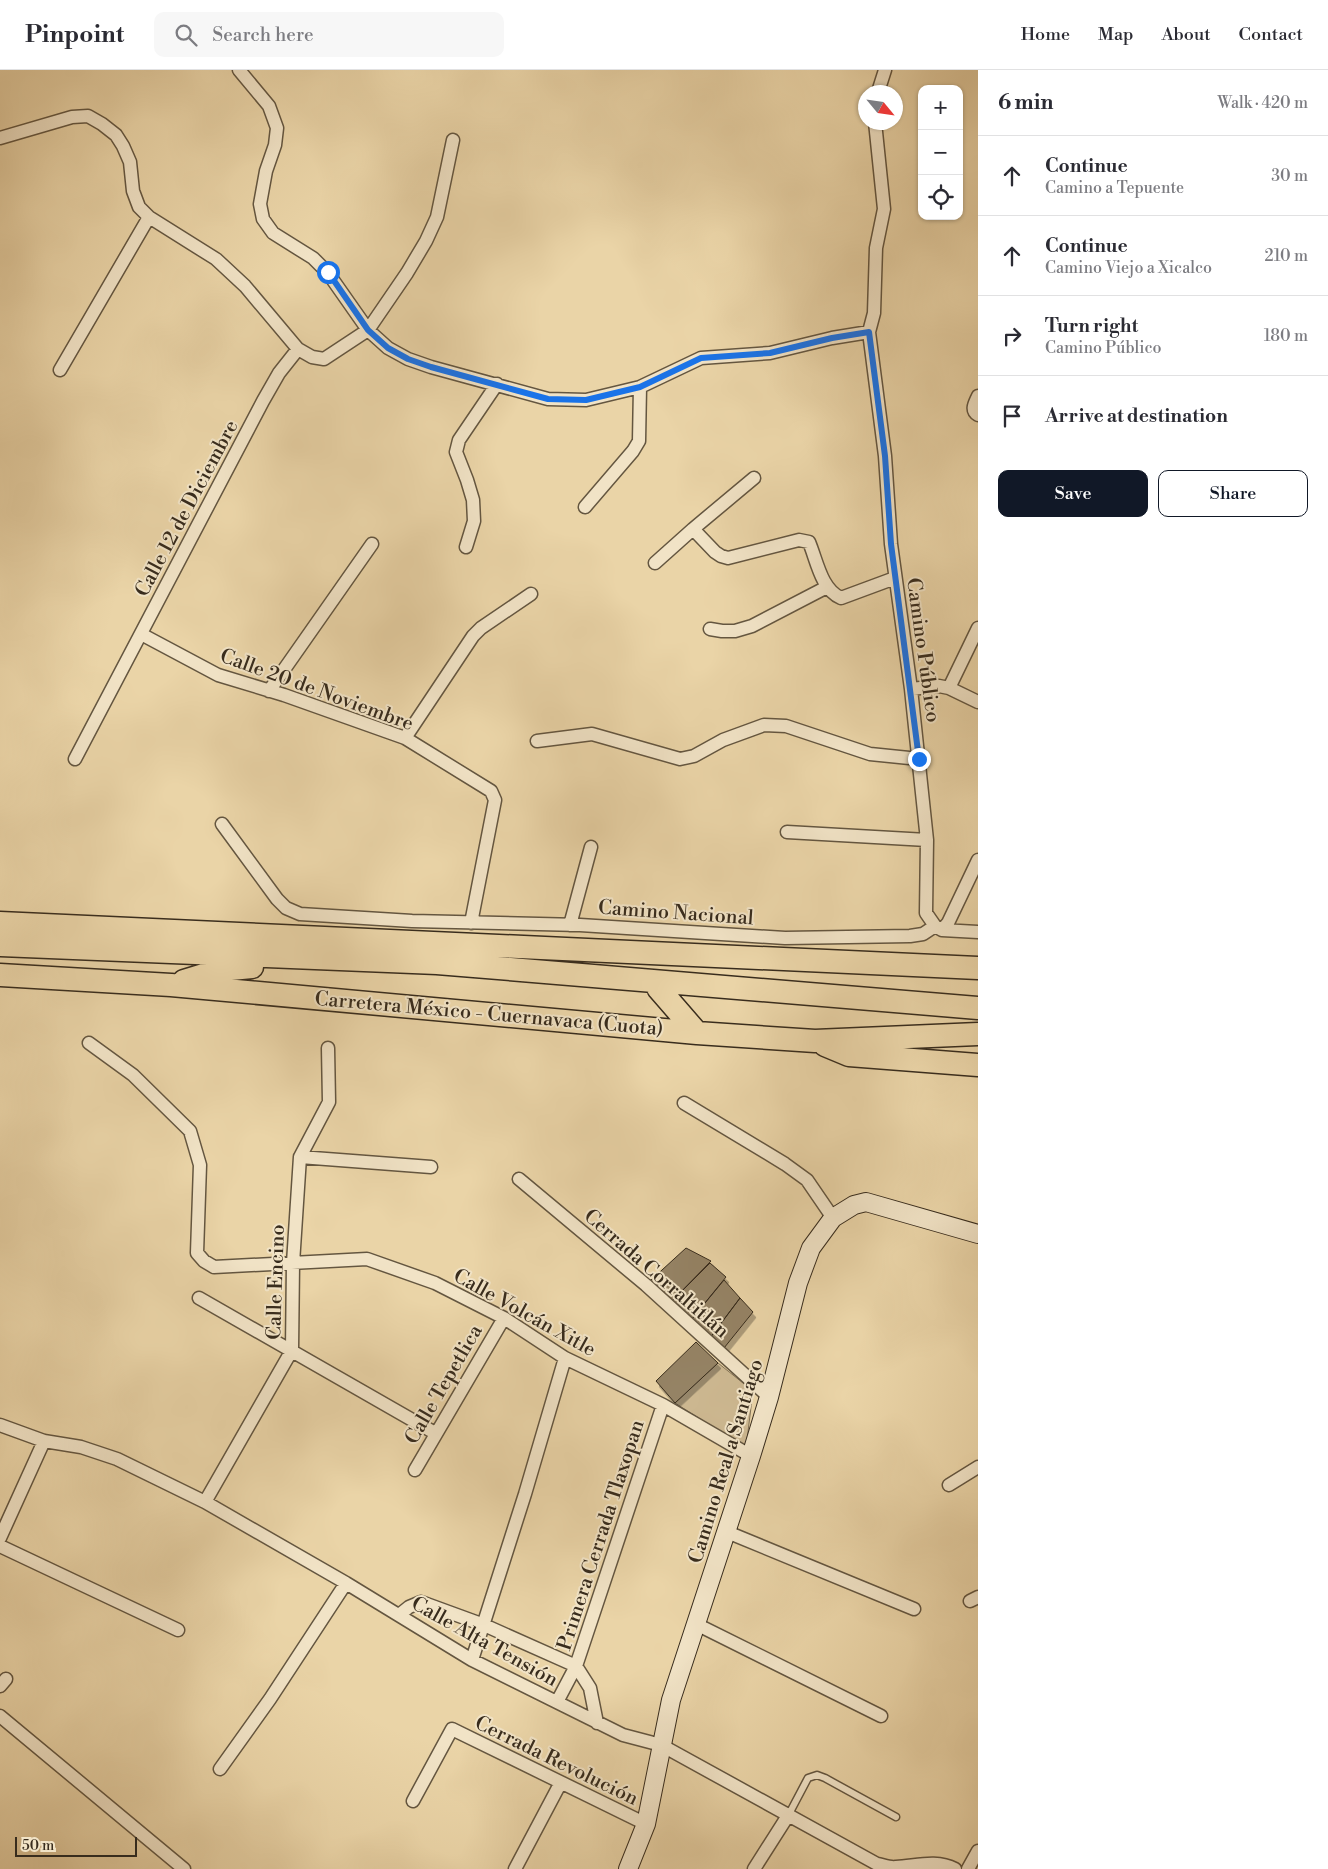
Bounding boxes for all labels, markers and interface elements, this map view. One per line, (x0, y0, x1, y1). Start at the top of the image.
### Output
search box (154, 12, 504, 57)
text: Pinpoint (25, 20, 124, 50)
icon: search (172, 21, 200, 49)
text: Search here (212, 23, 314, 47)
text: Home (1021, 23, 1070, 46)
text: Map (1098, 23, 1134, 46)
text: About (1162, 23, 1211, 46)
text: Contact (1239, 23, 1303, 46)
north arrow (858, 85, 903, 130)
map controls (918, 85, 963, 220)
button: + (918, 85, 963, 130)
text: 6 min (998, 90, 1053, 116)
text: Walk · 420 m (1218, 93, 1308, 113)
button: − (918, 130, 963, 175)
text: Continue (1045, 154, 1128, 178)
icon: ahead (998, 162, 1026, 190)
text: 30 m (1271, 166, 1308, 186)
button: locate (918, 175, 963, 220)
text: Camino a Tepuente (1045, 178, 1184, 198)
text: Continue (1045, 234, 1128, 258)
icon: ahead (998, 242, 1026, 270)
text: 210 m (1264, 246, 1308, 266)
text: Camino Viejo a Xicalco (1045, 258, 1212, 278)
route start (317, 261, 340, 284)
text: Turn right (1045, 314, 1138, 338)
icon: right (998, 322, 1026, 350)
text: 180 m (1264, 326, 1308, 346)
text: Camino Público (1045, 338, 1162, 358)
icon: arrive (998, 402, 1026, 430)
text: Arrive at destination (1045, 404, 1228, 428)
street label: Calle 12 de Diciembre (130, 416, 244, 601)
button: Save (998, 470, 1148, 517)
button: Share (1158, 470, 1308, 517)
street label: Camino Público (900, 576, 945, 724)
street label: Calle 20 de Noviembre (216, 644, 417, 737)
route end (908, 748, 931, 771)
street label: Camino Nacional (597, 896, 755, 931)
street label: Carretera México - Cuernavaca (Cuota) (314, 987, 664, 1042)
street label: Cerrada Corraltitlán (578, 1204, 734, 1344)
street label: Calle Encino (262, 1224, 291, 1340)
street label: Calle Volcán Xitle (449, 1264, 600, 1363)
street label: Calle Tepetlica (400, 1320, 489, 1449)
street label: Camino Real a Santiago (683, 1356, 769, 1567)
street label: Primera Cerrada Tlaxopan (552, 1417, 651, 1654)
street label: Calle Alta Tensión (406, 1592, 562, 1693)
street label: Cerrada Revolución (471, 1711, 642, 1812)
scale bar (15, 1834, 138, 1857)
text: 50 m (22, 1837, 54, 1855)

